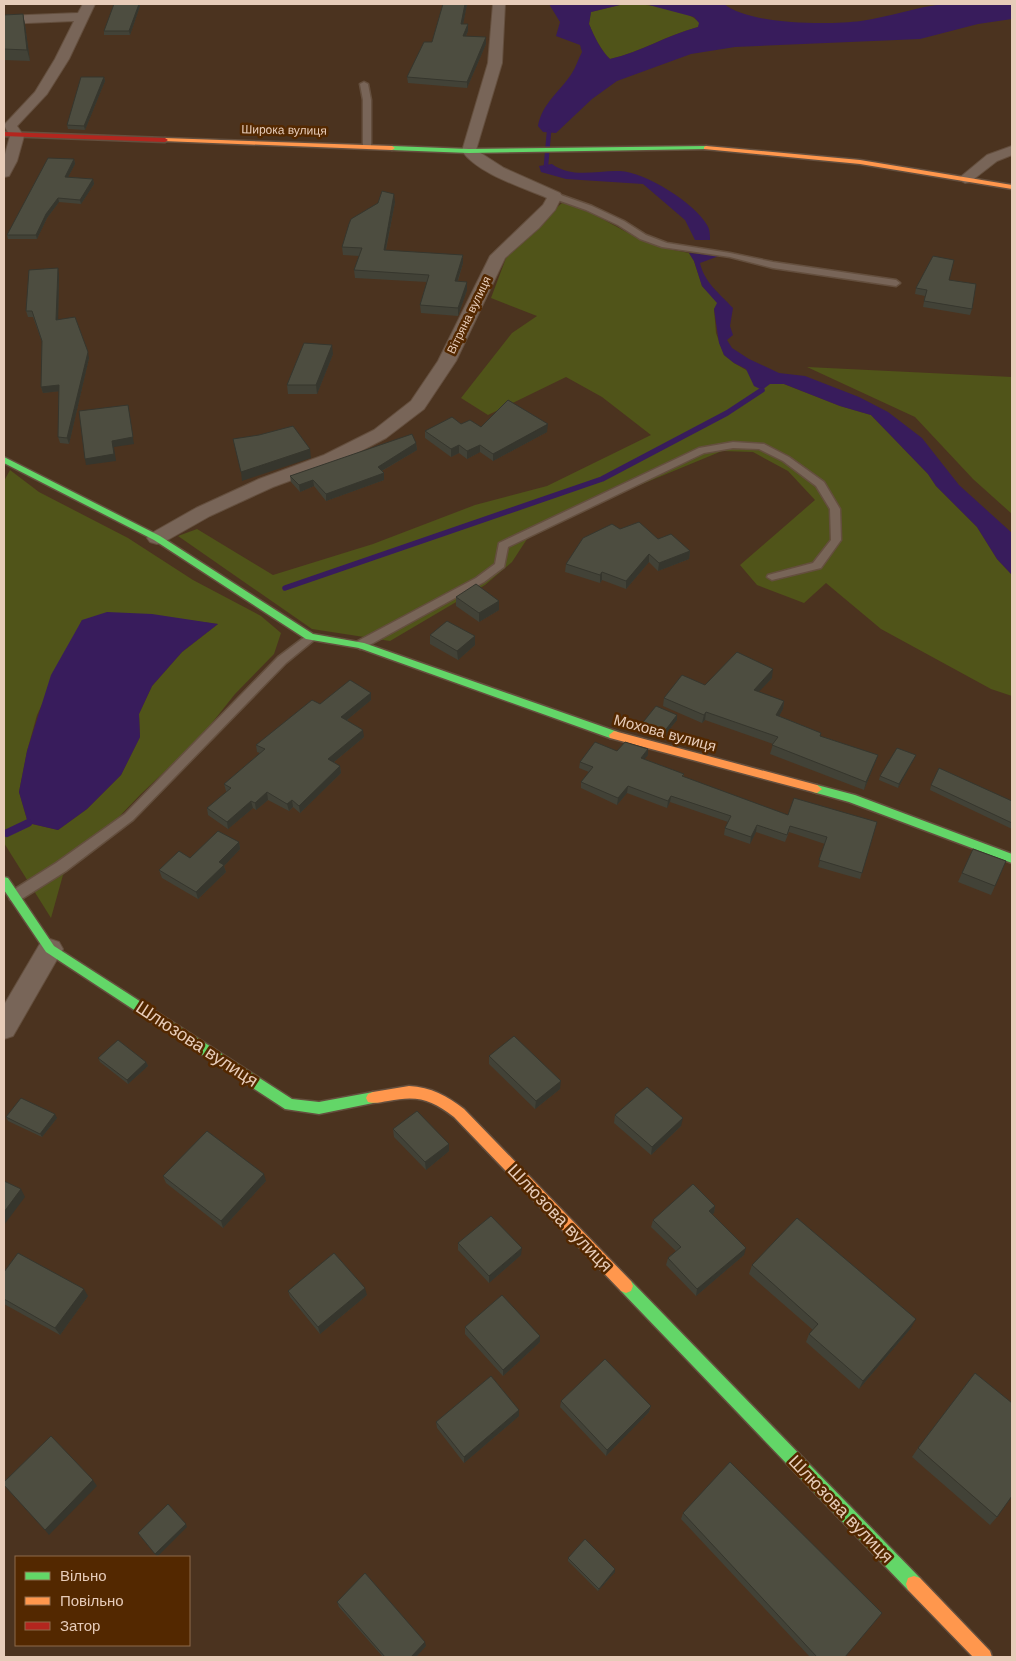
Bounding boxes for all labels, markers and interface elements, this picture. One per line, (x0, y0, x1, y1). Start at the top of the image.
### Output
street label: Широка вулиця (241, 122, 327, 138)
street label: Вітряна вулиця (444, 274, 494, 356)
street label: Мохова вулиця (612, 711, 718, 754)
street label: Шлюзова вулиця (132, 997, 262, 1091)
street label: Шлюзова вулиця (504, 1160, 616, 1276)
street label: Шлюзова вулиця (785, 1451, 897, 1567)
legend (15, 1556, 190, 1646)
text: Вільно (60, 1567, 107, 1584)
text: Повільно (60, 1592, 124, 1609)
text: Затор (60, 1617, 100, 1634)

